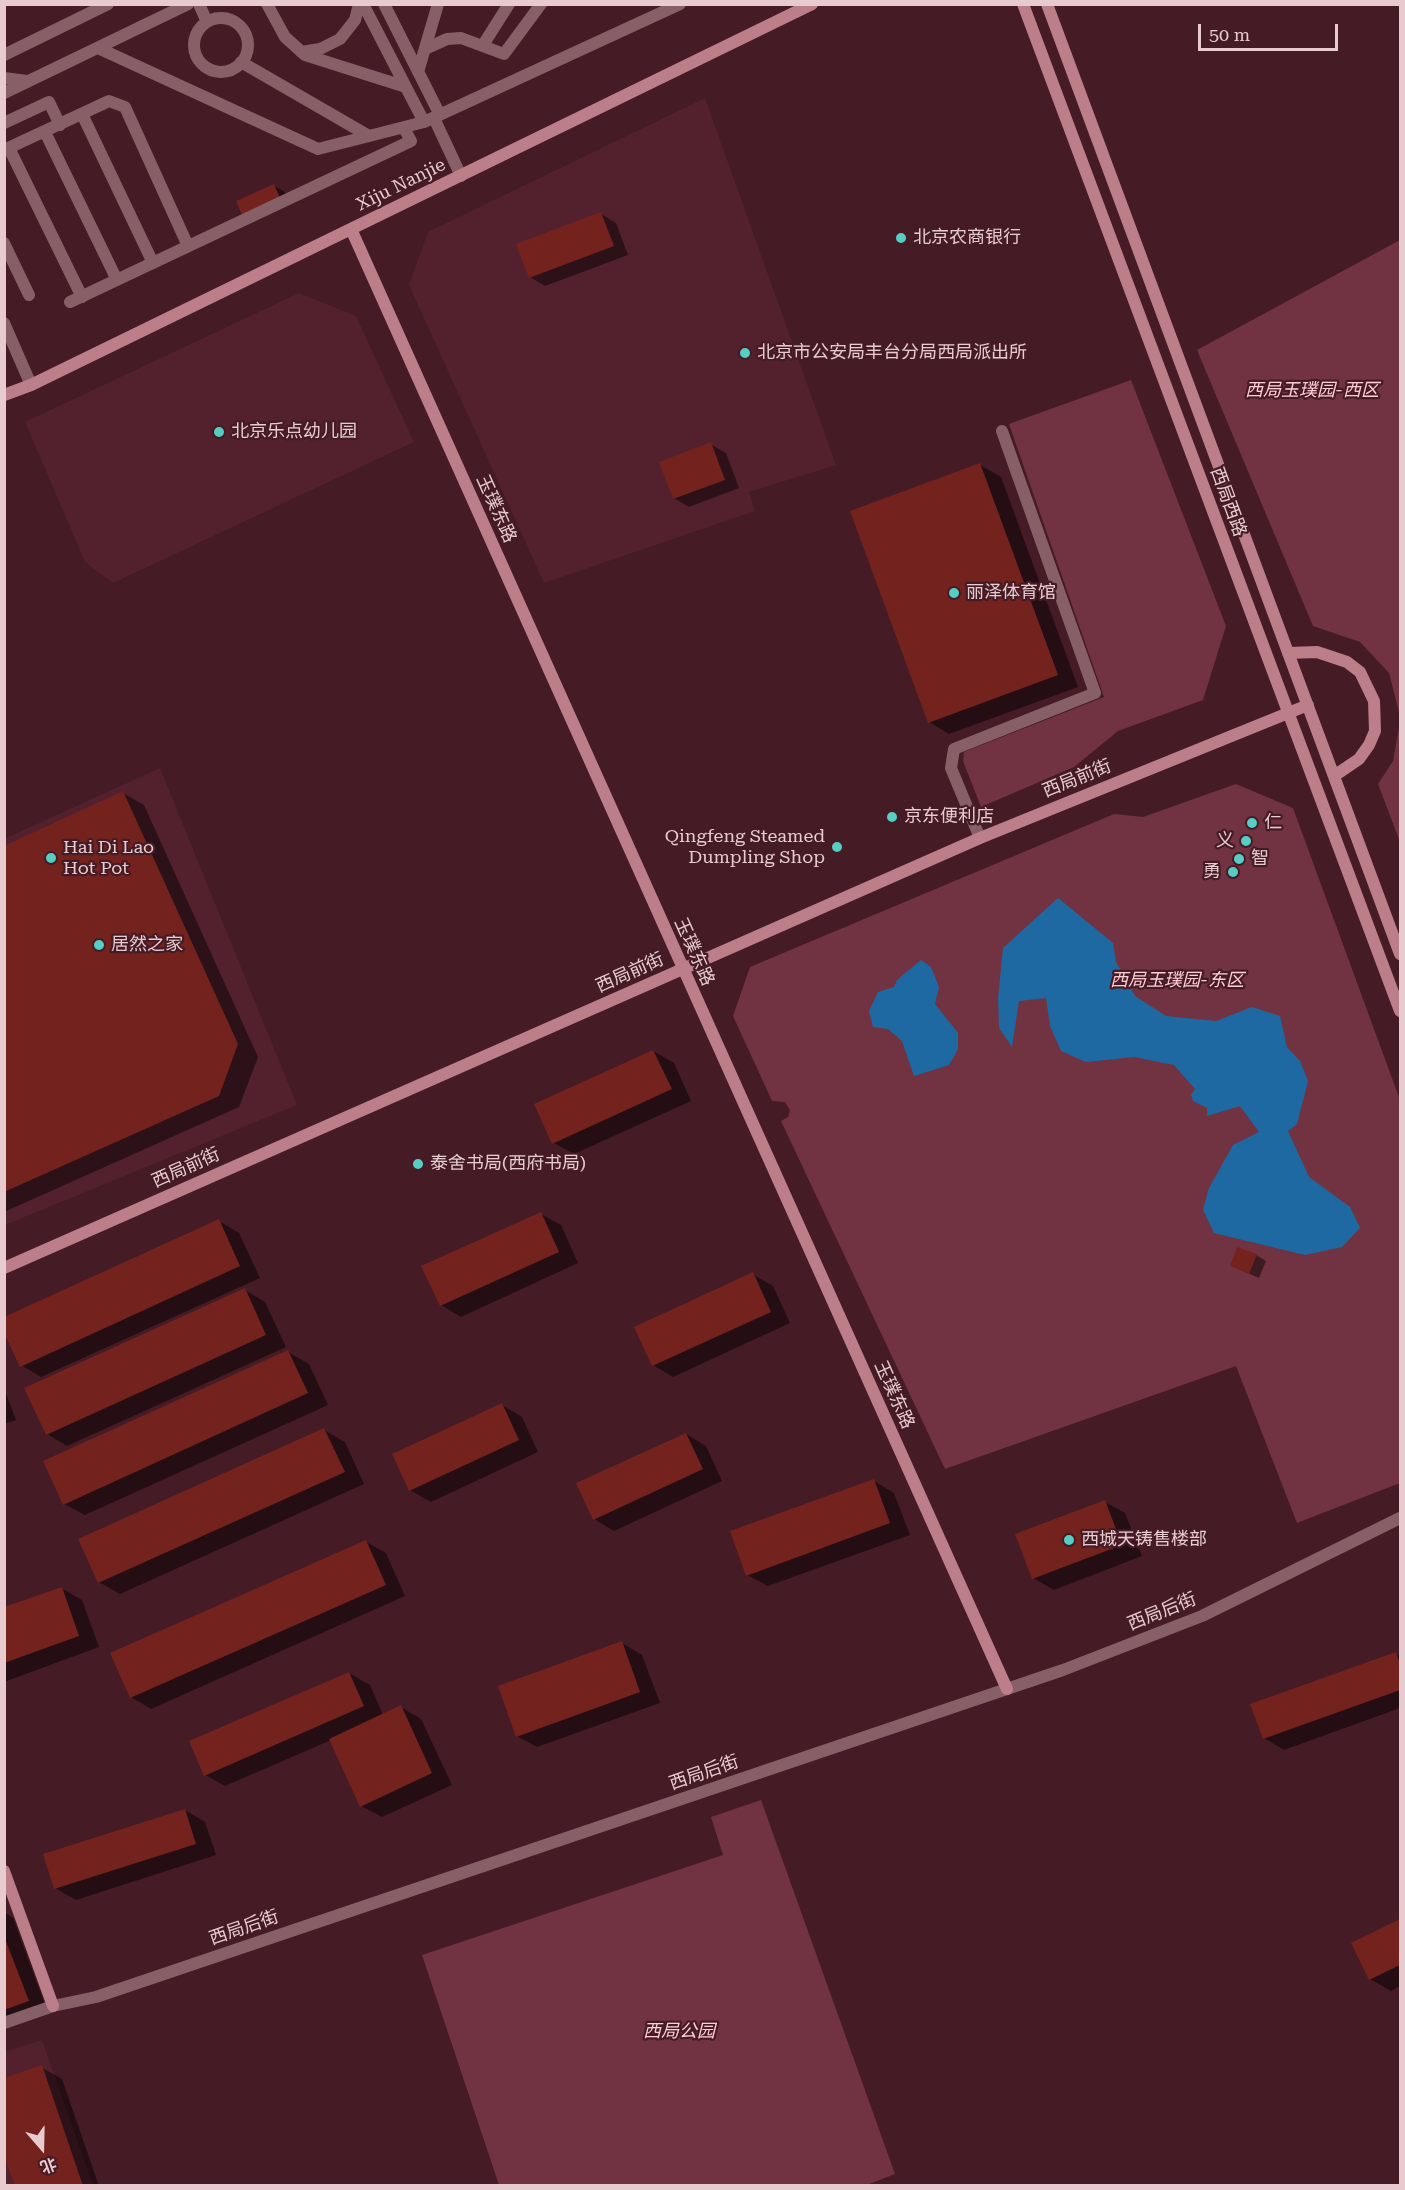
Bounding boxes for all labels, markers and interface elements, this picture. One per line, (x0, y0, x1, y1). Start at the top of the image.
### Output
scale bar (1201, 12, 1340, 50)
text: 50 m (1209, 24, 1250, 45)
street label: Xiju Nanjie (353, 154, 449, 216)
place label: 北京农商银行 (913, 227, 1021, 249)
marker: 北京农商银行 (894, 231, 908, 245)
place label: 北京市公安局丰台分局西局派出所 (757, 342, 1027, 364)
marker: 北京市公安局丰台分局西局派出所 (738, 346, 752, 360)
park label: 西局玉璞园-西区 (1245, 380, 1379, 402)
place label: 北京乐点幼儿园 (231, 421, 357, 443)
marker: 北京乐点幼儿园 (212, 425, 226, 439)
street label: 西局西路 (1206, 464, 1250, 540)
street label: 玉璞东路 (471, 472, 521, 546)
place label: 丽泽体育馆 (966, 582, 1056, 604)
marker: 丽泽体育馆 (947, 586, 961, 600)
street label: 西局前街 (1040, 756, 1114, 802)
place label: 京东便利店 (904, 806, 994, 828)
marker: 京东便利店 (885, 810, 899, 824)
place label: 仁 (1264, 812, 1282, 834)
marker: 仁 (1245, 816, 1259, 830)
place label: Qingfeng Steamed Dumpling Shop (665, 826, 825, 868)
place label: 义 (1216, 830, 1234, 852)
marker: 义 (1239, 834, 1253, 848)
place label: Hai Di Lao Hot Pot (63, 837, 154, 880)
marker: Qingfeng Steamed Dumpling Shop (830, 840, 844, 854)
place label: 智 (1251, 848, 1269, 870)
marker: Hai Di Lao Hot Pot (44, 851, 58, 865)
marker: 智 (1232, 852, 1246, 866)
place label: 勇 (1203, 861, 1221, 883)
marker: 勇 (1226, 865, 1240, 879)
street label: 玉璞东路 (669, 915, 719, 989)
place label: 居然之家 (111, 934, 183, 956)
marker: 居然之家 (92, 938, 106, 952)
street label: 西局前街 (593, 948, 667, 998)
park label: 西局玉璞园-东区 (1110, 970, 1244, 992)
street label: 西局前街 (149, 1143, 223, 1193)
place label: 泰舍书局(西府书局) (430, 1153, 586, 1175)
marker: 泰舍书局(西府书局) (411, 1157, 425, 1171)
street label: 玉璞东路 (869, 1358, 919, 1432)
place label: 西城天铸售楼部 (1081, 1529, 1207, 1551)
marker: 西城天铸售楼部 (1062, 1533, 1076, 1547)
street label: 西局后街 (1125, 1589, 1199, 1635)
street label: 西局后街 (666, 1751, 742, 1795)
street label: 西局后街 (206, 1906, 282, 1950)
park label: 西局公园 (643, 2021, 715, 2043)
north arrow (12, 2118, 72, 2178)
text: 北 (38, 2154, 59, 2177)

